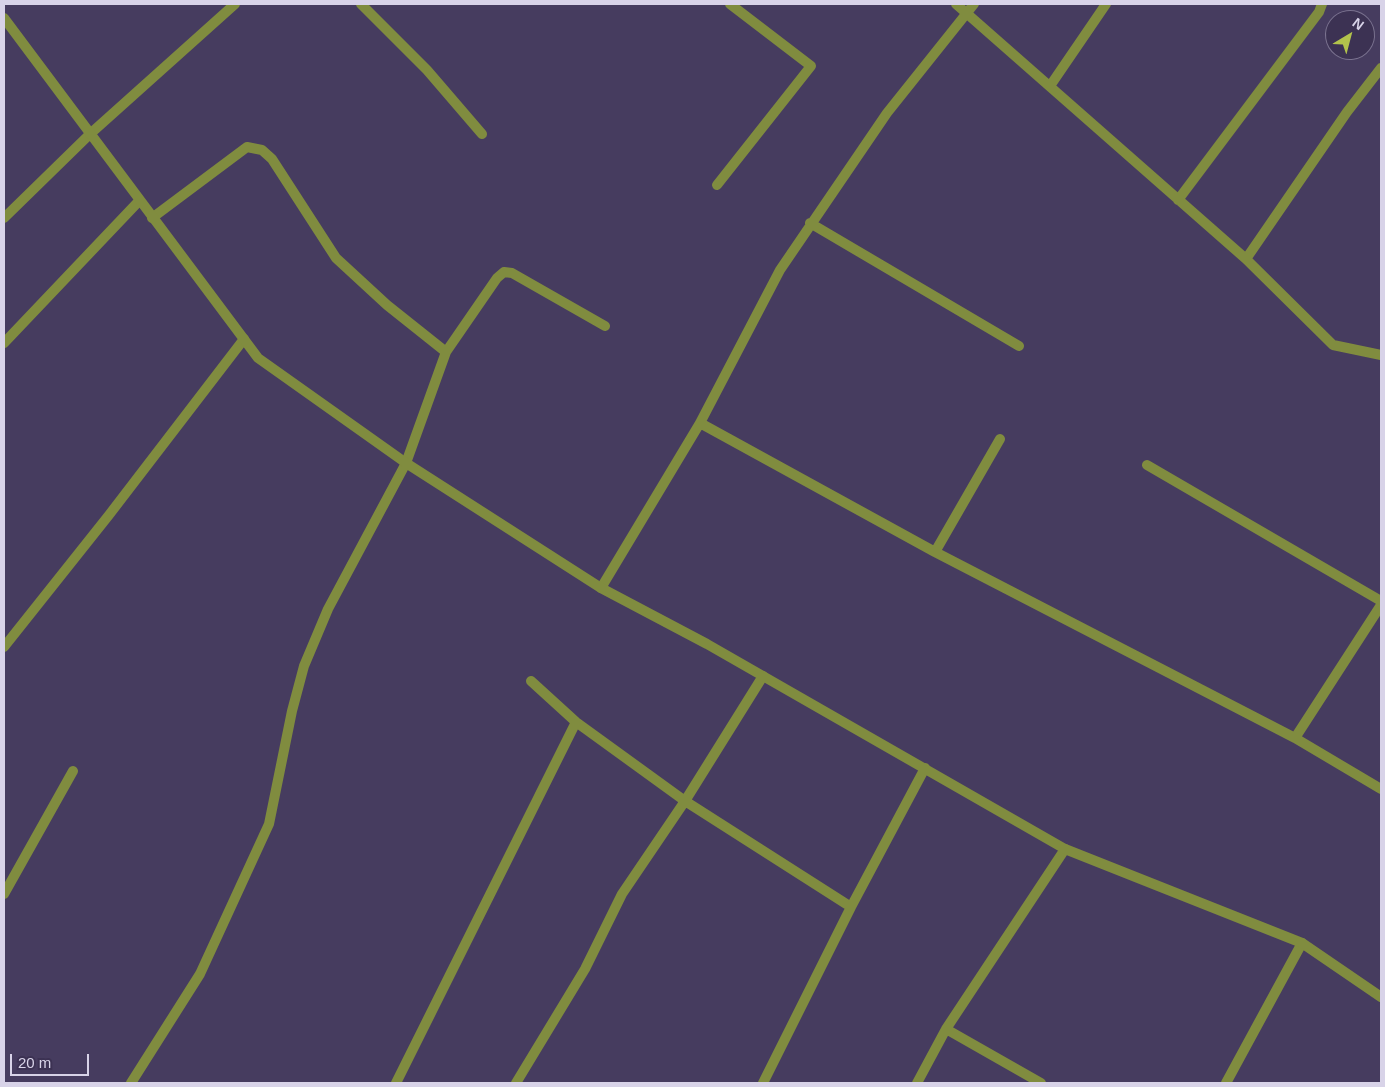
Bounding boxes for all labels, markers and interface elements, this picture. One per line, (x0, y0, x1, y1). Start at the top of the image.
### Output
north arrow (1325, 10, 1375, 60)
text: N (1350, 14, 1367, 33)
scale bar (12, 1044, 91, 1076)
text: 20 m (18, 1054, 51, 1071)

